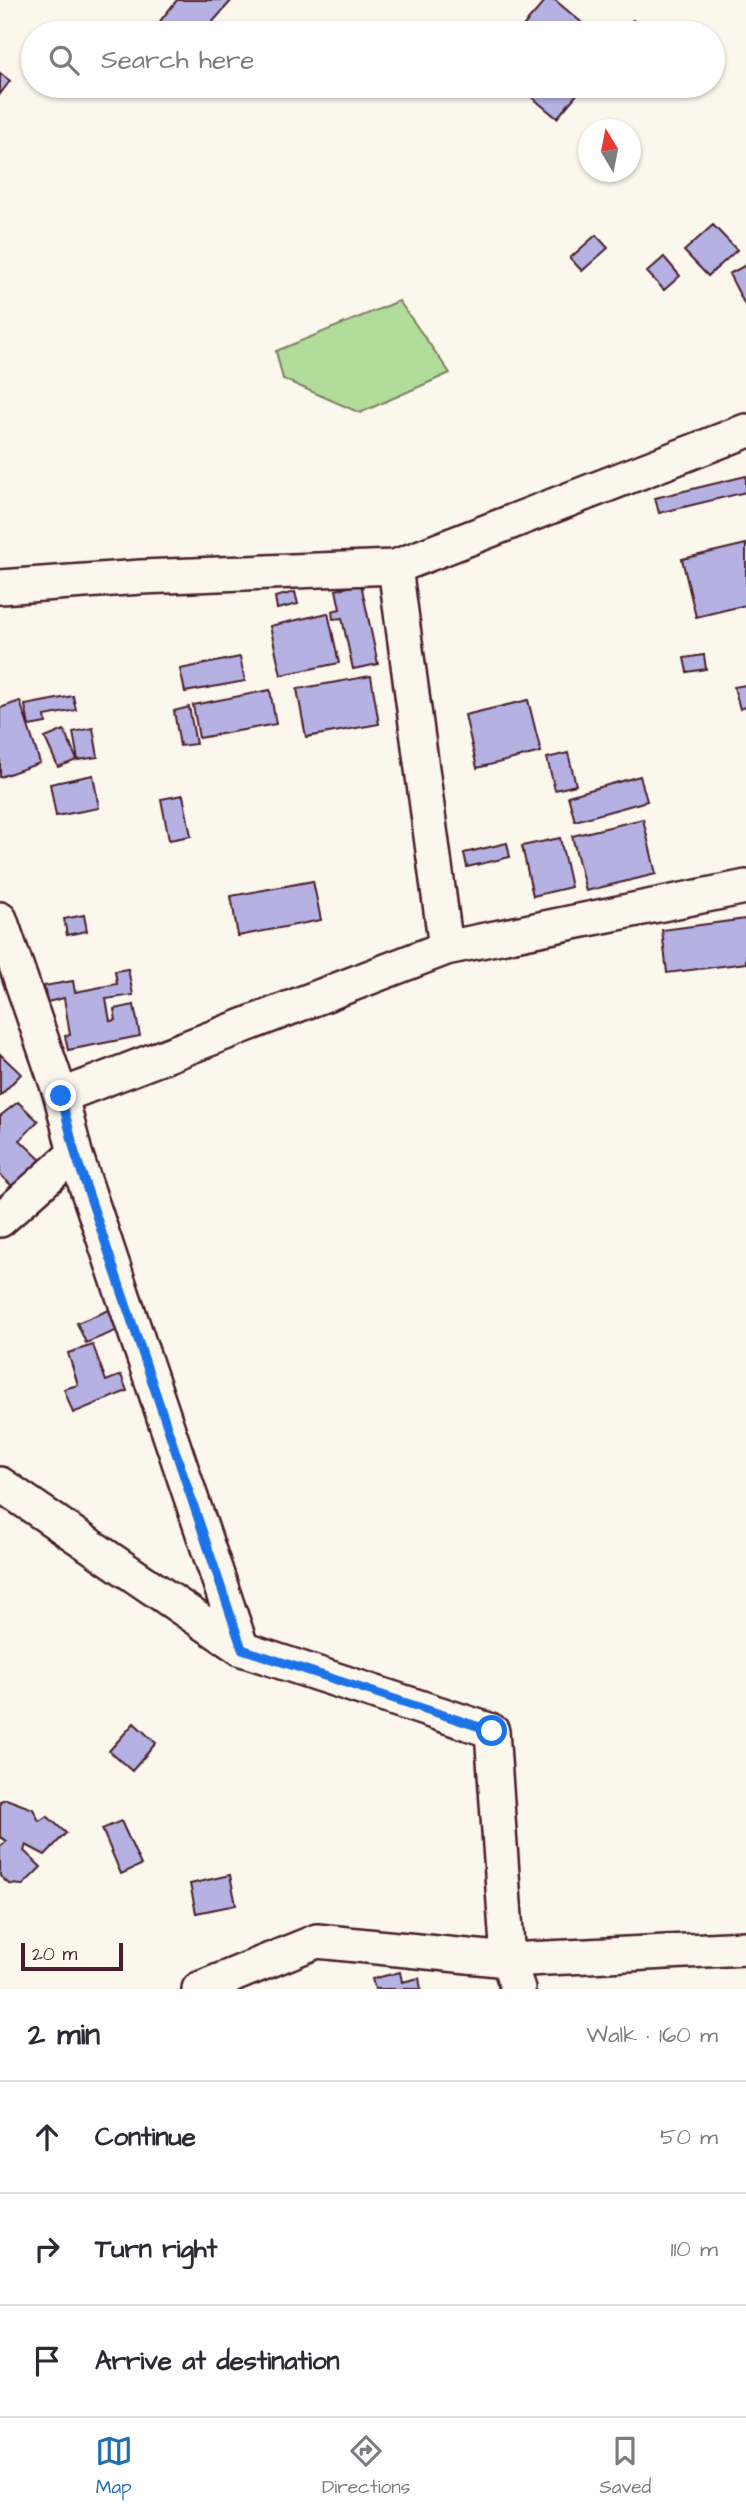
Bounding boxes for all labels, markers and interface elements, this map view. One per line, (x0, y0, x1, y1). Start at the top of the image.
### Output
search box (21, 21, 725, 98)
icon: search (45, 41, 83, 79)
text: Search here (101, 42, 254, 78)
north arrow (578, 119, 641, 182)
route end (45, 1080, 76, 1111)
route start (476, 1715, 507, 1746)
scale bar (21, 1940, 122, 1972)
text: 20 m (32, 1941, 77, 1968)
text: 2 min (28, 2014, 100, 2056)
text: Walk · 160 m (586, 2019, 718, 2051)
icon: ahead (28, 2118, 66, 2156)
text: Continue (95, 2119, 196, 2155)
text: 50 m (660, 2121, 718, 2153)
icon: right (28, 2230, 66, 2268)
text: Turn right (95, 2231, 217, 2267)
text: 110 m (670, 2233, 718, 2265)
icon: arrive (28, 2342, 66, 2380)
text: Arrive at destination (95, 2343, 340, 2379)
tab: Map (95, 2432, 133, 2501)
tab: Directions (322, 2432, 410, 2501)
tab: Saved (600, 2432, 651, 2501)

